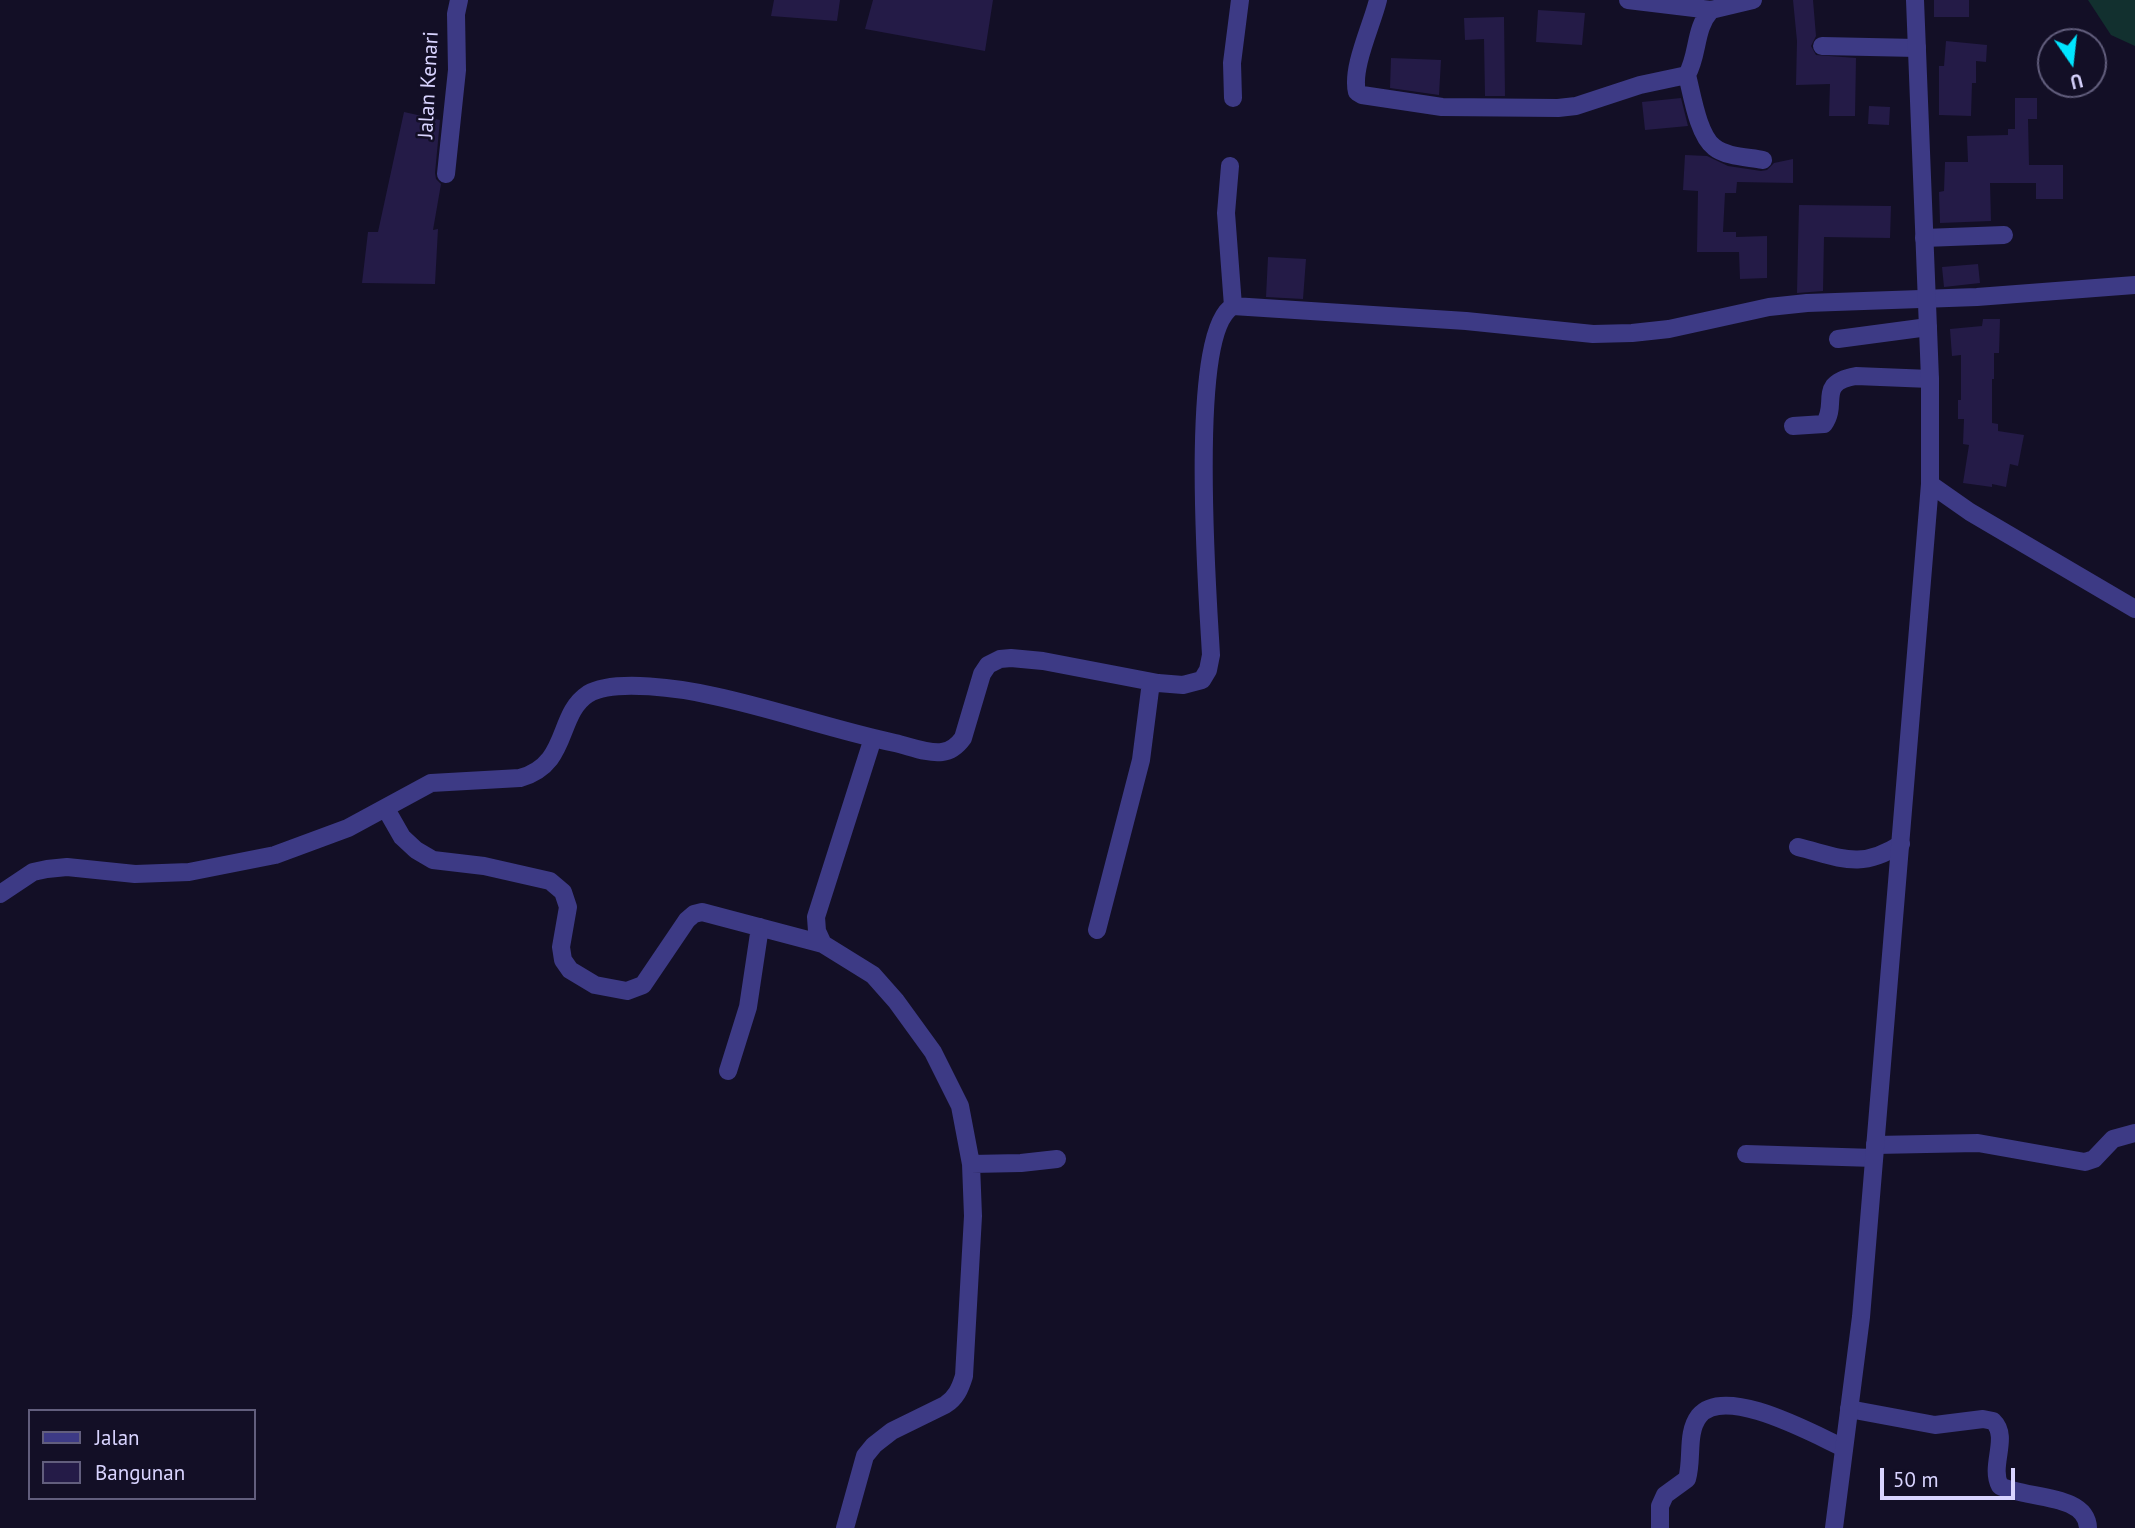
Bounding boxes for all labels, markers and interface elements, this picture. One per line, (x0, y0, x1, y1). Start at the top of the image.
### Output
north arrow (2037, 28, 2107, 98)
street label: Jalan Kenari (414, 31, 444, 139)
text: U (2068, 68, 2085, 95)
legend (28, 1409, 256, 1500)
text: Jalan (95, 1424, 140, 1451)
scale bar (1883, 1454, 2018, 1498)
text: Bangunan (95, 1459, 185, 1486)
text: 50 m (1893, 1466, 1939, 1493)

